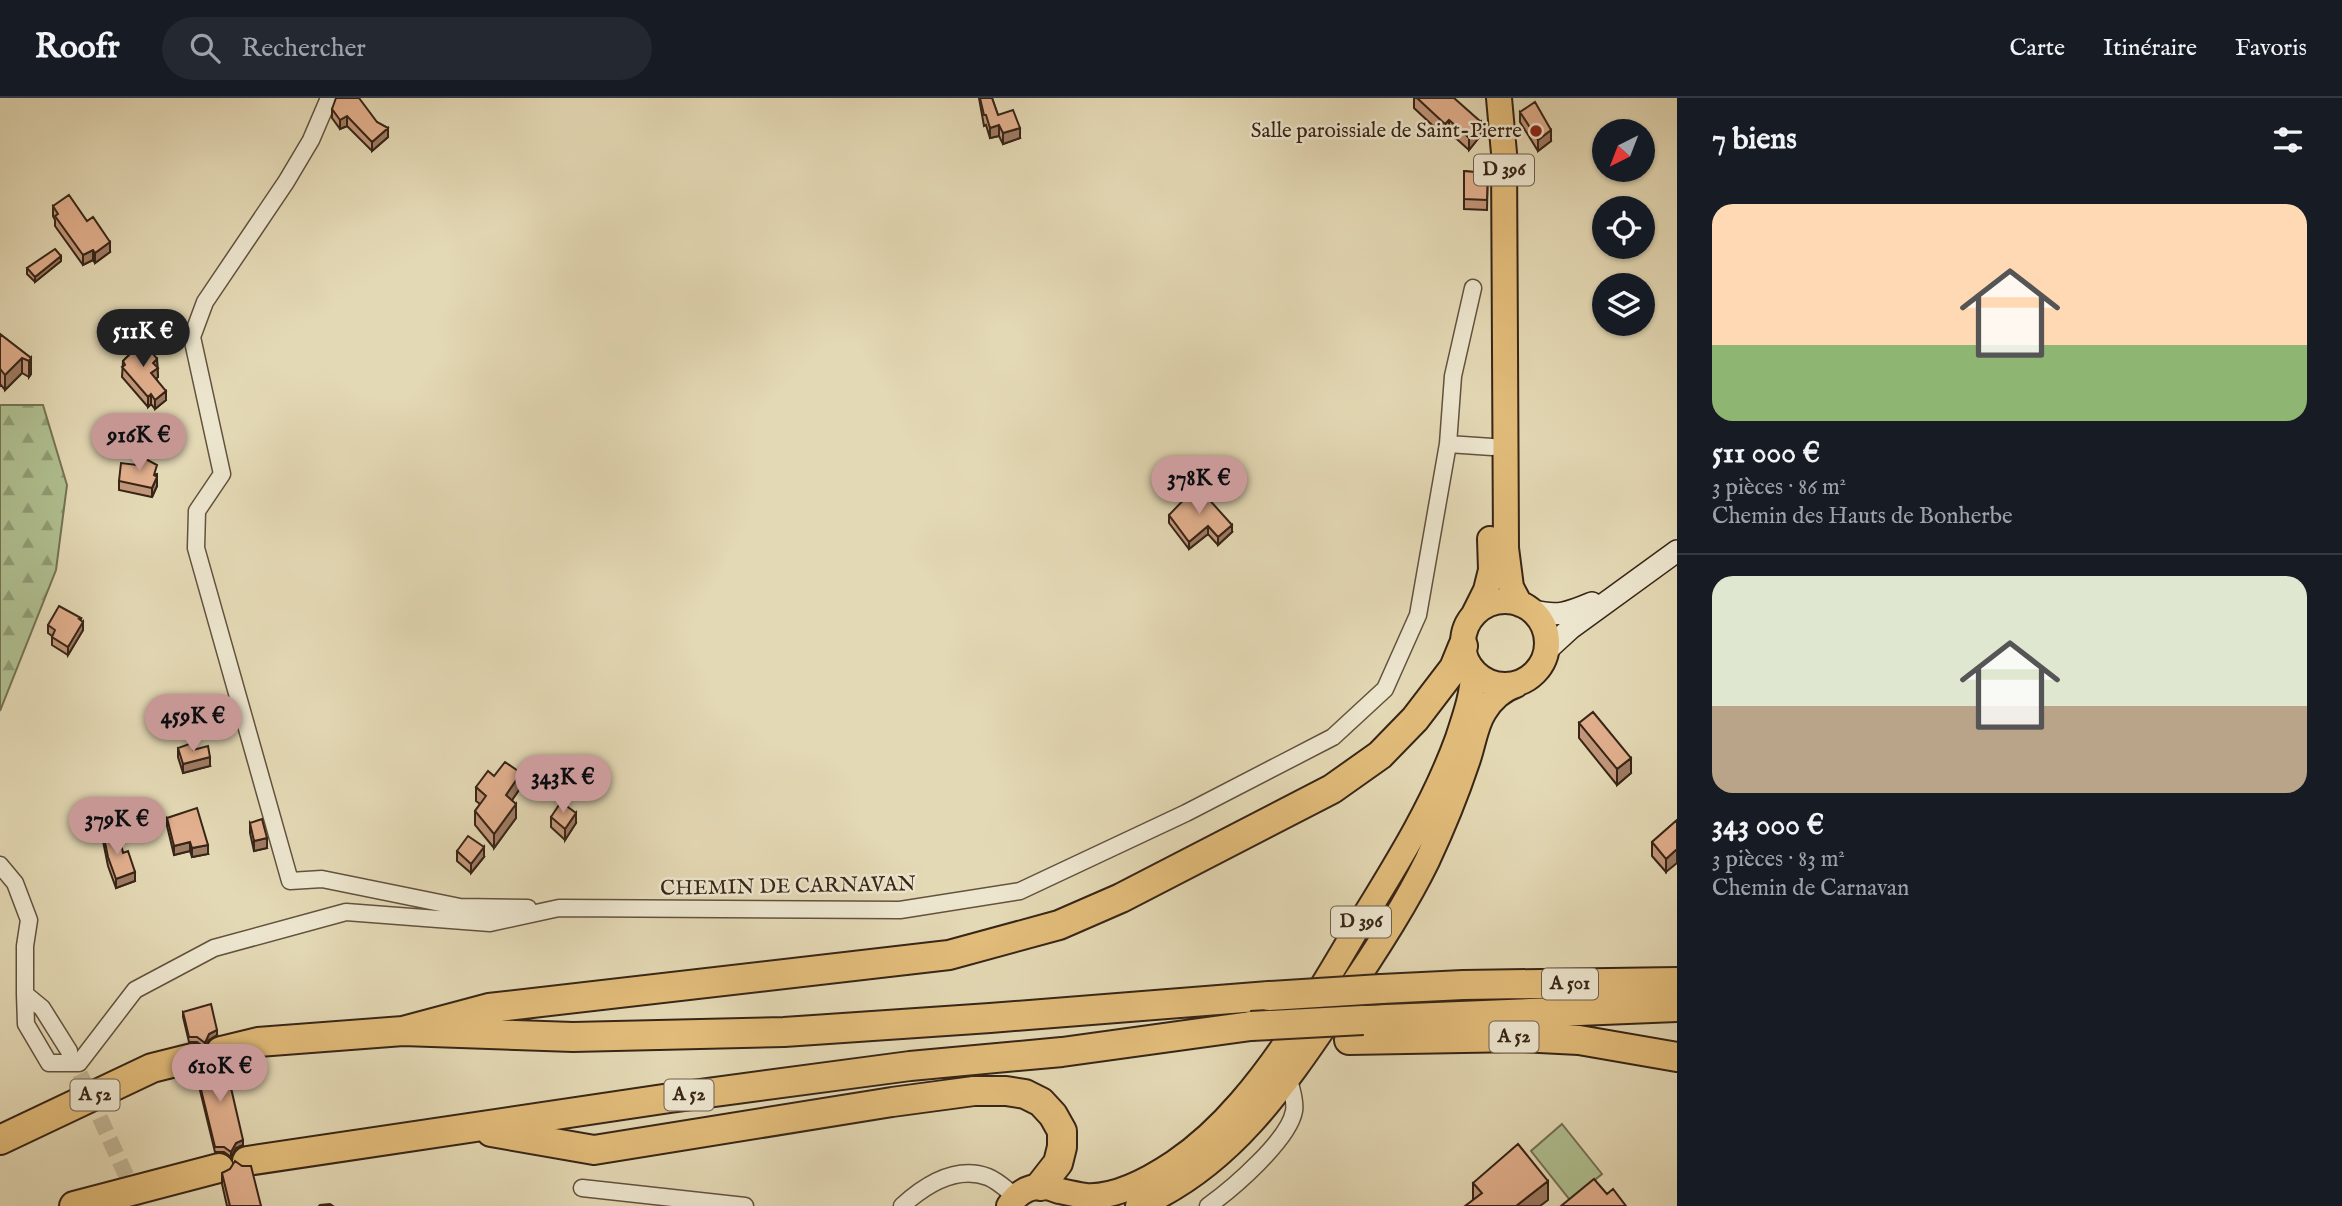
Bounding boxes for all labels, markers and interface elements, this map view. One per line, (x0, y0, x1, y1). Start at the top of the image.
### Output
search box (162, 17, 652, 80)
text: Roofr (35, 27, 120, 69)
icon: search (186, 29, 224, 67)
text: Rechercher (242, 32, 366, 65)
text: Carte (2009, 33, 2065, 64)
text: Itinéraire (2103, 33, 2197, 64)
text: Favoris (2235, 33, 2307, 64)
place label: Salle paroissiale de Saint-Pierre (1251, 118, 1522, 145)
north arrow (1592, 119, 1656, 182)
map controls (1592, 119, 1655, 336)
text: 7 biens (1712, 121, 1797, 159)
icon: filters (2269, 121, 2307, 159)
marker: Salle paroissiale de Saint-Pierre (1528, 123, 1544, 139)
road number: D 396 (1474, 155, 1534, 186)
button: locate (1592, 196, 1655, 259)
icon: home (1947, 250, 2073, 376)
button: layers (1592, 273, 1655, 336)
pin: 511K € (86, 310, 200, 369)
text: 511K € (113, 317, 173, 346)
pin: 916K € (82, 414, 196, 473)
text: 916K € (107, 421, 171, 450)
text: 511 000 € (1712, 435, 1820, 473)
pin: 378K € (1142, 456, 1256, 516)
text: 378K € (1167, 464, 1231, 493)
text: 3 pièces · 86 m² (1712, 473, 1846, 502)
text: Chemin des Hauts de Bonherbe (1712, 502, 2013, 531)
icon: home (1947, 622, 2073, 748)
pin: 459K € (136, 694, 250, 754)
text: 459K € (161, 702, 225, 731)
pin: 343K € (506, 756, 620, 815)
text: 343K € (531, 763, 595, 792)
pin: 379K € (60, 798, 174, 857)
text: 379K € (85, 805, 149, 834)
text: 343 000 € (1712, 807, 1824, 845)
text: 3 pièces · 83 m² (1712, 845, 1845, 874)
street label: CHEMIN DE CARNAVAN (660, 871, 916, 903)
text: Chemin de Carnavan (1712, 874, 1909, 903)
road number: D 396 (1331, 906, 1391, 937)
road number: A 501 (1542, 968, 1598, 1000)
road number: A 52 (1490, 1021, 1538, 1052)
pin: 610K € (163, 1044, 277, 1104)
text: 610K € (188, 1052, 252, 1081)
road number: A 52 (70, 1079, 119, 1110)
road number: A 52 (664, 1079, 714, 1110)

